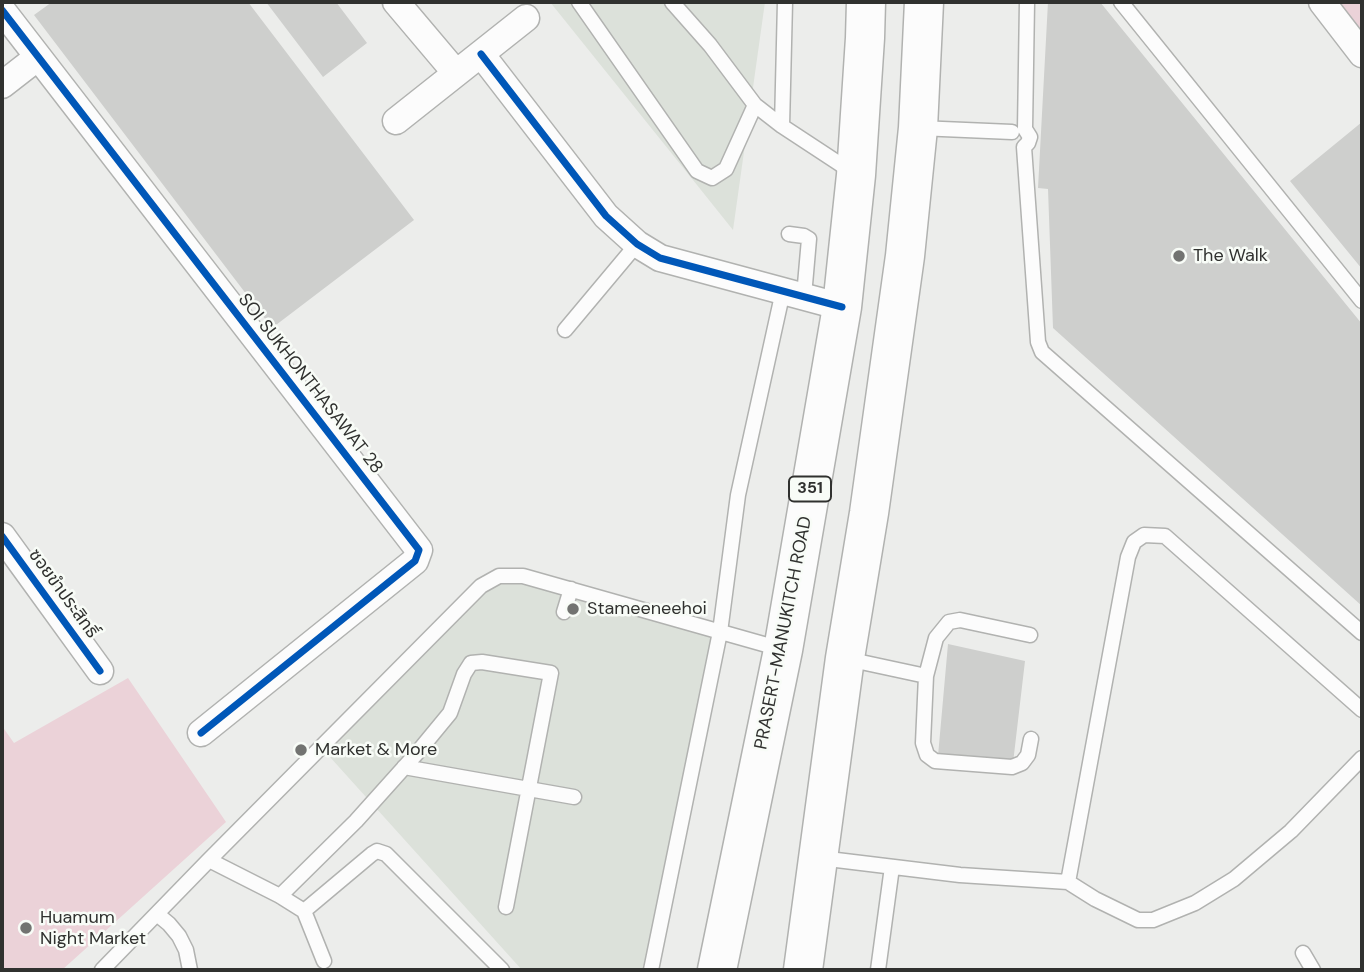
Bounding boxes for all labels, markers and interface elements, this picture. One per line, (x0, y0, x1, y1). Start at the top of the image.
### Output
place label: The Walk (1193, 245, 1268, 267)
marker: The Walk (1171, 248, 1187, 264)
street label: SOI SUKHONTHASAWAT 28 (233, 290, 387, 478)
road number: 351 (789, 476, 831, 502)
street label: PRASERT-MANUKITCH ROAD (751, 515, 817, 751)
street label: ซอยขำประสิทธิ์ (23, 545, 103, 643)
place label: Stameeneehoi (587, 598, 707, 620)
marker: Stameeneehoi (565, 601, 581, 617)
place label: Market & More (315, 739, 437, 761)
marker: Market & More (293, 742, 309, 758)
place label: Huamum Night Market (40, 907, 146, 950)
marker: Huamum Night Market (18, 920, 34, 936)

